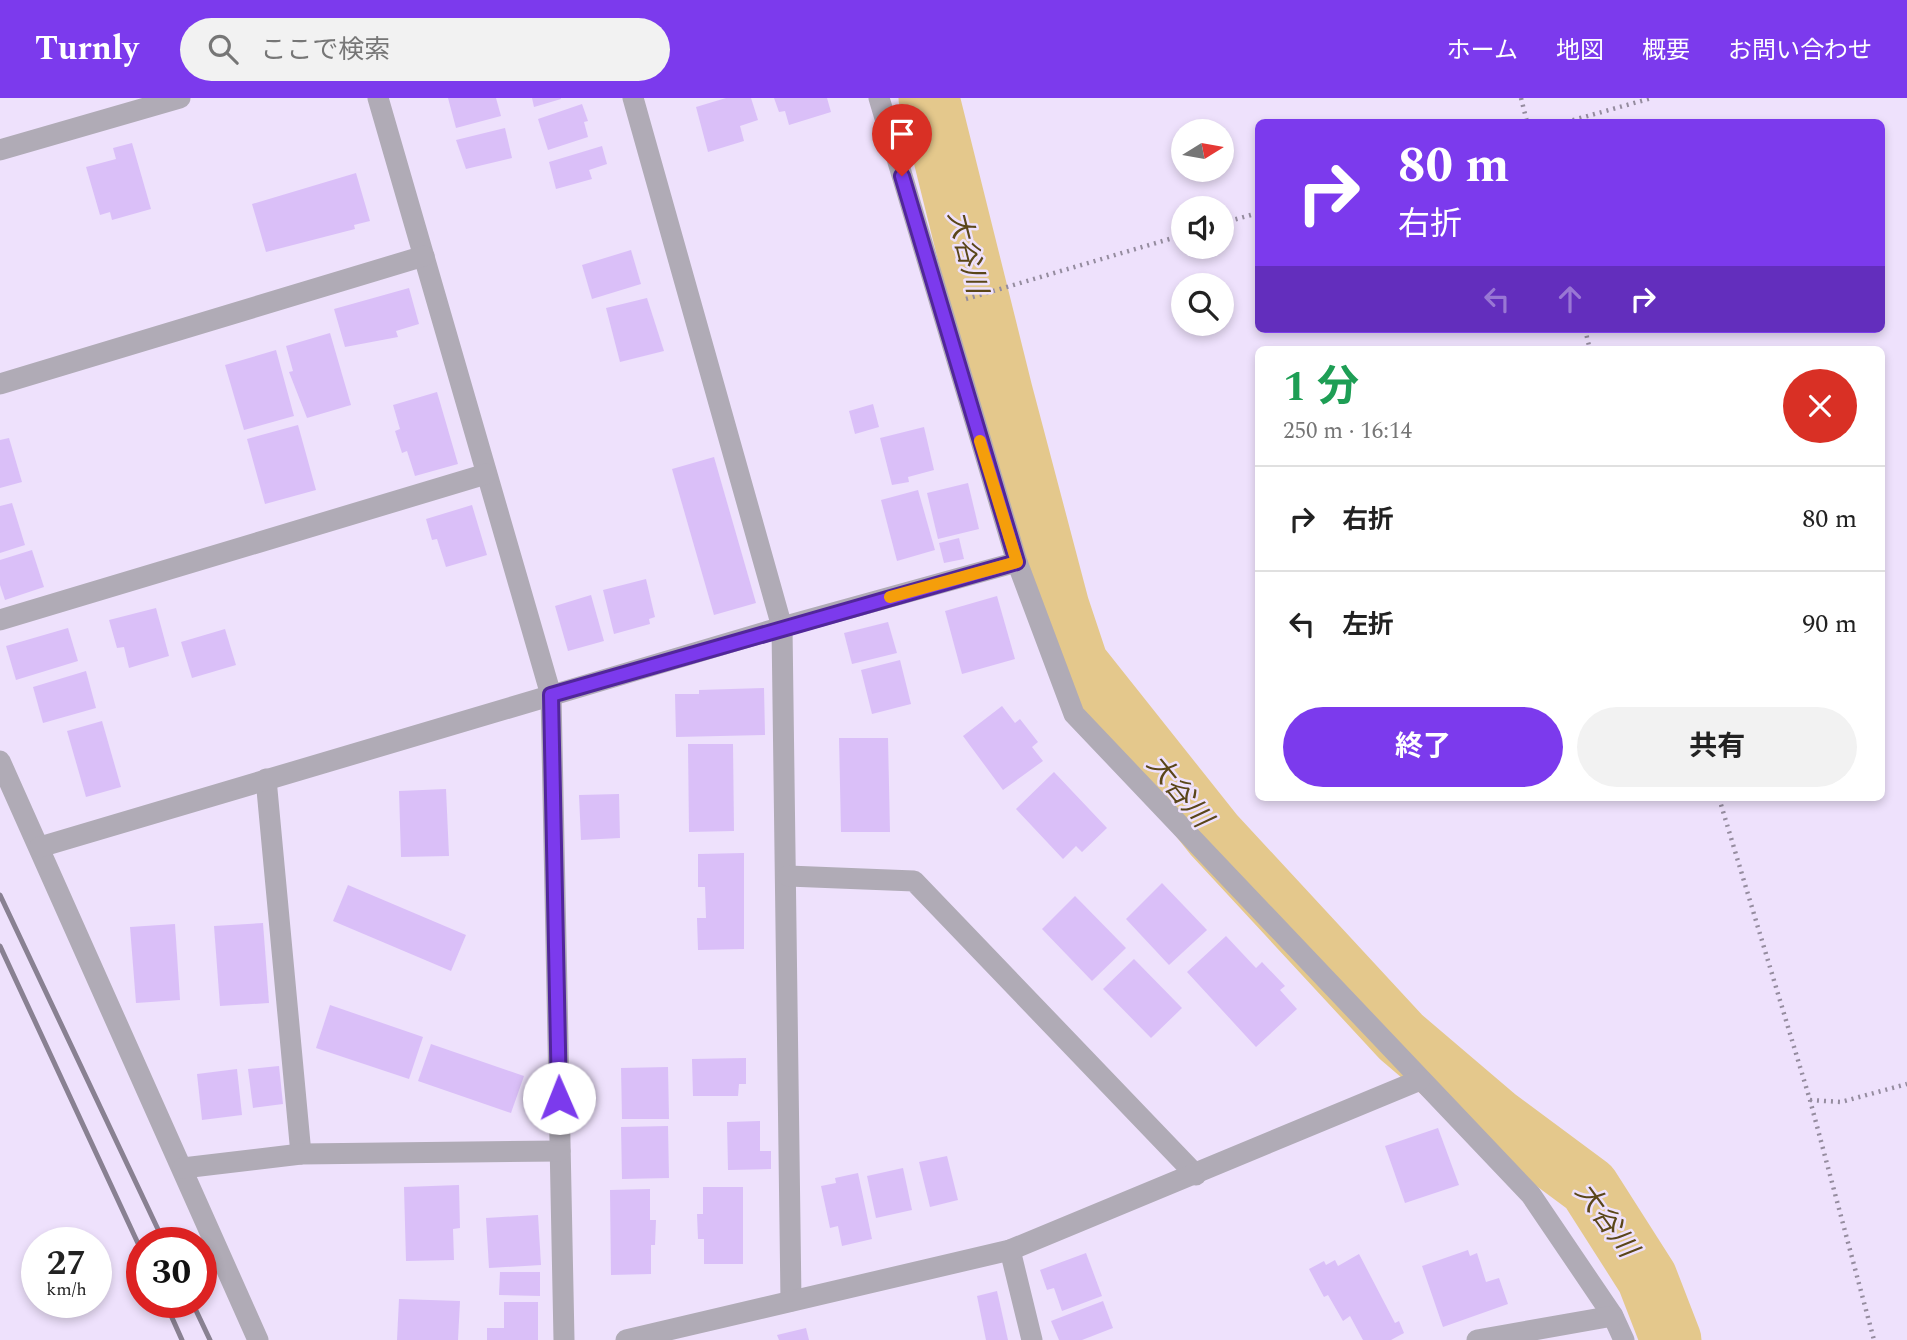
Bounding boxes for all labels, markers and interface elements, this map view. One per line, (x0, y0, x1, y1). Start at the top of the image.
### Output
search box (180, 18, 670, 81)
text: Turnly (35, 24, 138, 74)
icon: search (204, 30, 242, 68)
text: ここで検索 (260, 30, 390, 70)
text: ホーム (1447, 33, 1518, 69)
text: 地図 (1556, 33, 1604, 69)
text: 概要 (1642, 33, 1690, 69)
text: お問い合わせ (1728, 33, 1872, 69)
pin (872, 104, 932, 176)
icon: arrive (883, 115, 921, 153)
north arrow (1171, 119, 1234, 182)
map controls (1171, 119, 1234, 336)
text: 80 m (1398, 129, 1509, 204)
icon: right (1283, 147, 1374, 238)
button: sound (1171, 196, 1234, 259)
text: 右折 (1398, 200, 1462, 249)
water label: 大谷川 (936, 206, 999, 301)
button: search (1171, 273, 1234, 336)
icon: left (1478, 280, 1516, 318)
icon: ahead (1551, 280, 1589, 318)
icon: right (1624, 280, 1662, 318)
text: 1 分 (1283, 356, 1359, 419)
button: close (1783, 369, 1857, 443)
text: 250 m · 16:14 (1283, 414, 1412, 449)
text: 80 m (1802, 499, 1857, 539)
icon: right (1283, 500, 1321, 538)
text: 右折 (1342, 500, 1394, 540)
text: 90 m (1802, 604, 1857, 644)
icon: left (1283, 605, 1321, 643)
text: 左折 (1342, 605, 1394, 645)
button: 終了 (1283, 707, 1563, 787)
button: 共有 (1577, 707, 1857, 787)
water label: 大谷川 (1136, 745, 1224, 839)
position arrow (522, 1061, 596, 1135)
water label: 大谷川 (1564, 1173, 1650, 1269)
speed limit sign: 30 (126, 1227, 217, 1318)
text: 27 (47, 1237, 86, 1290)
text: km/h (46, 1276, 87, 1303)

